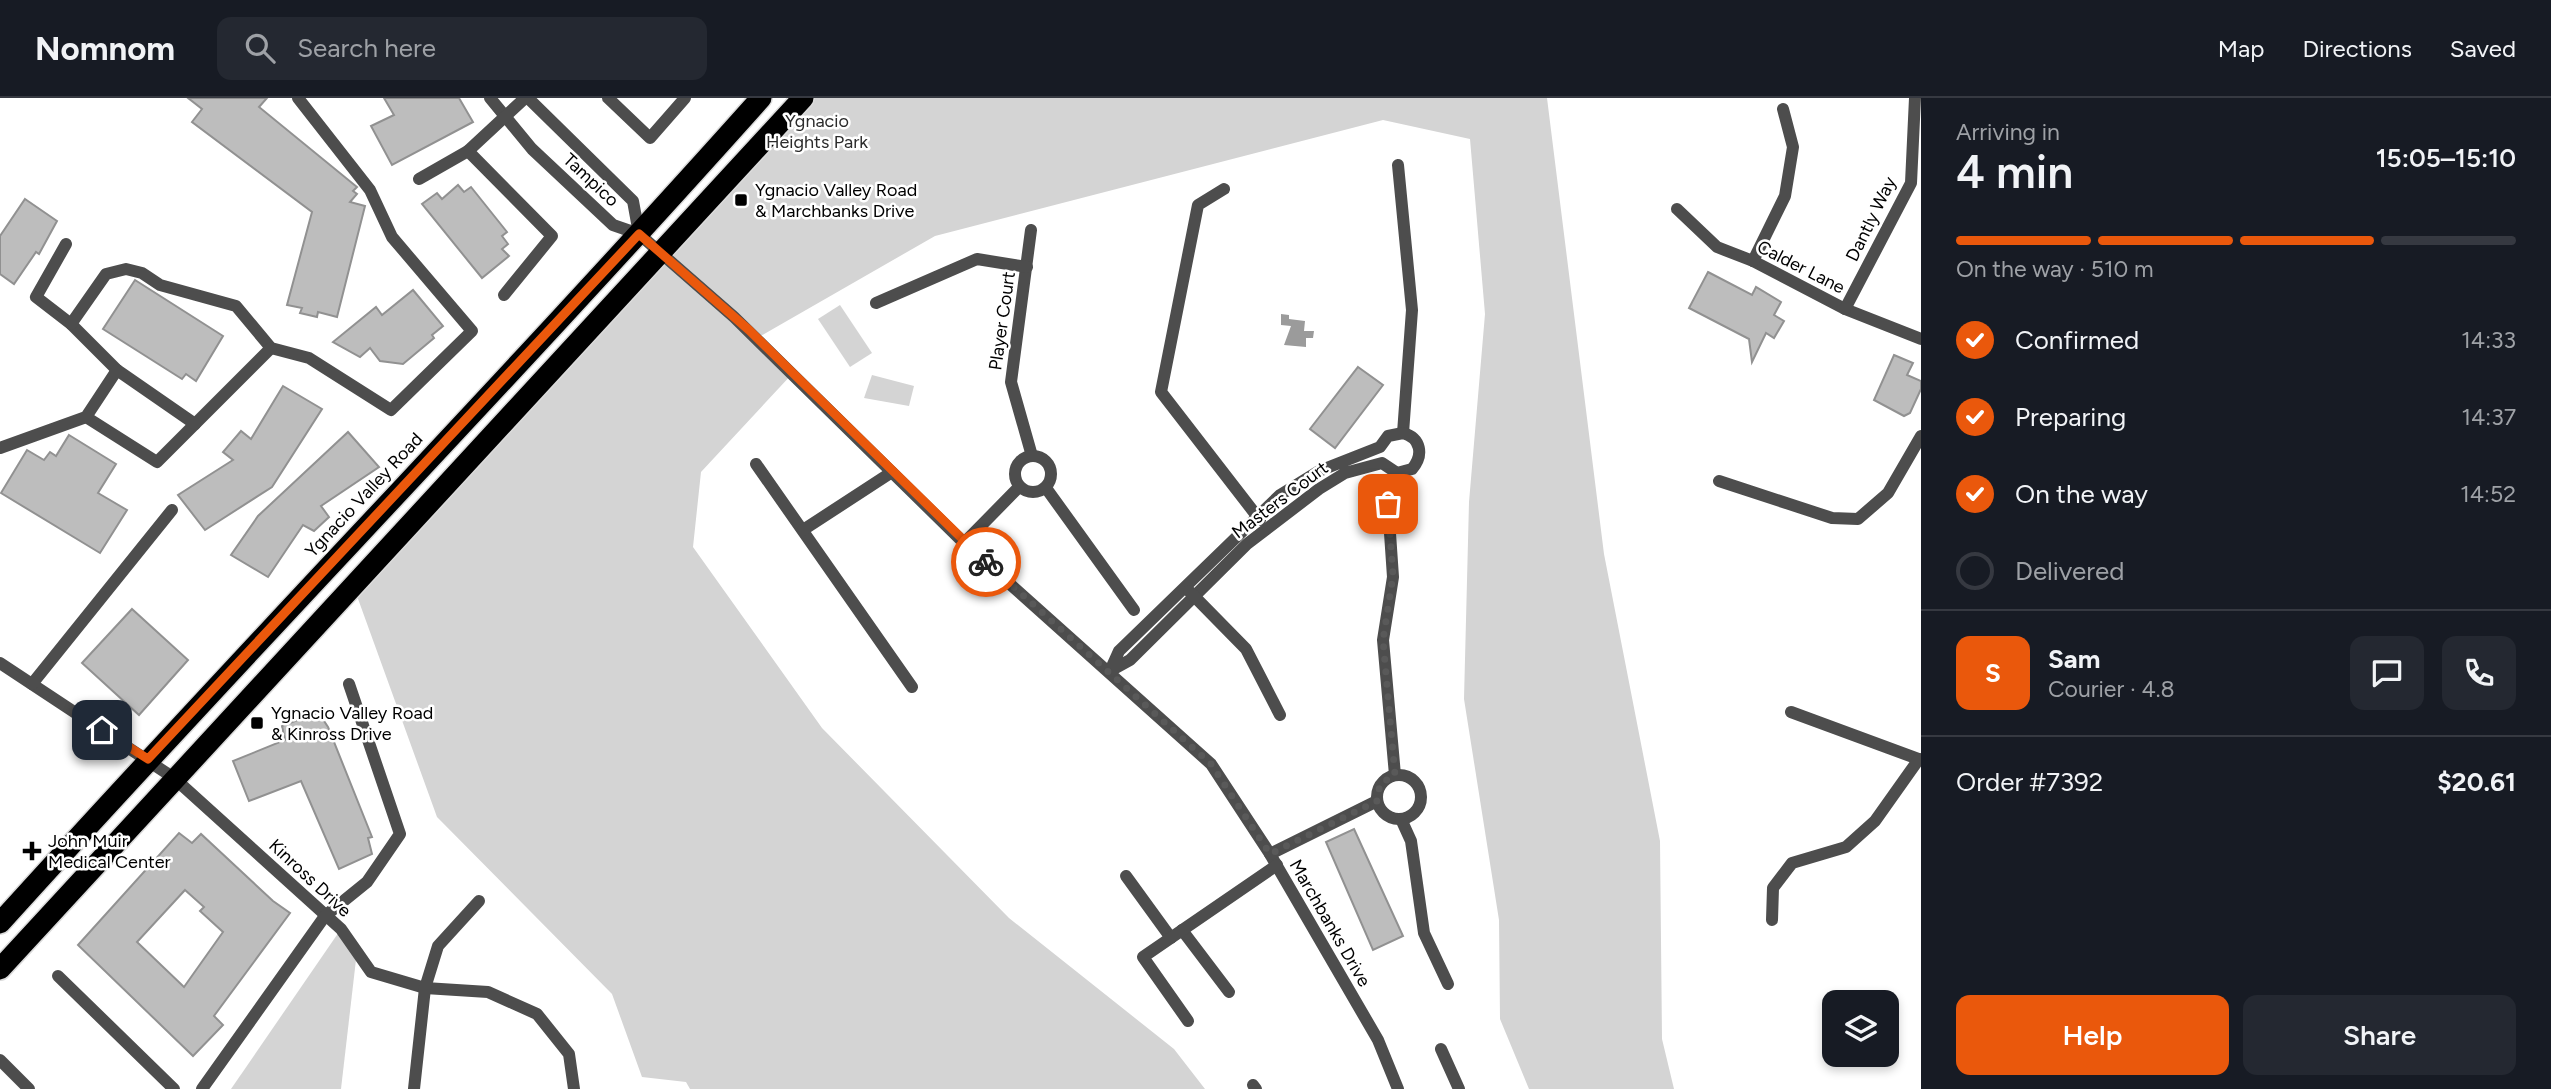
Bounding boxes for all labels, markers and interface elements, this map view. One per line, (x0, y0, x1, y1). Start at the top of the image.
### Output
search box (217, 17, 707, 80)
text: Nomnom (35, 29, 175, 68)
icon: search (241, 29, 279, 67)
text: Search here (297, 32, 436, 64)
text: Map (2218, 34, 2264, 63)
text: Directions (2302, 34, 2412, 63)
text: Saved (2450, 34, 2516, 63)
park label: Ygnacio Heights Park (766, 110, 868, 153)
text: Arriving in (1956, 118, 2060, 146)
text: 15:05–15:10 (2376, 142, 2516, 174)
text: 4 min (1956, 144, 2073, 200)
street label: Tampico (559, 149, 623, 211)
street label: Dantly Way (1841, 173, 1901, 265)
place label: Ygnacio Valley Road & Marchbanks Drive (755, 179, 917, 222)
marker: Ygnacio Valley Road & Marchbanks Drive (733, 192, 749, 208)
street label: Calder Lane (1753, 236, 1849, 299)
text: On the way · 510 m (1956, 255, 2153, 283)
street label: Player Court (984, 270, 1020, 372)
icon: check (1956, 321, 1994, 359)
text: Confirmed (2015, 324, 2139, 356)
text: 14:33 (2461, 326, 2516, 354)
icon: check (1956, 398, 1994, 436)
text: Preparing (2015, 401, 2126, 433)
text: 14:37 (2462, 403, 2516, 431)
street label: Ygnacio Valley Road (301, 428, 427, 562)
street label: Masters Court (1228, 457, 1333, 543)
pin (1358, 474, 1418, 534)
icon: check (1956, 475, 1994, 513)
text: On the way (2015, 478, 2148, 510)
text: 14:52 (2460, 480, 2516, 508)
icon: bag (1369, 485, 1407, 523)
courier (951, 527, 1021, 597)
icon: bike (967, 543, 1005, 581)
text: Delivered (2015, 555, 2124, 587)
button: chat (2350, 636, 2424, 710)
button: phone (2442, 636, 2516, 710)
text: Sam (2048, 643, 2100, 675)
text: S (1985, 657, 2001, 689)
text: Courier · 4.8 (2048, 675, 2175, 703)
pin (72, 700, 132, 760)
place label: Ygnacio Valley Road & Kinross Drive (271, 702, 433, 745)
icon: home (83, 711, 121, 749)
marker: Ygnacio Valley Road & Kinross Drive (249, 715, 265, 731)
text: Order #7392 (1956, 766, 2103, 798)
text: $20.61 (2437, 766, 2516, 798)
place label: John Muir Medical Center (48, 830, 171, 873)
street label: Kinross Drive (264, 834, 356, 922)
marker: John Muir Medical Center (22, 841, 42, 861)
street label: Marchbanks Drive (1285, 855, 1375, 991)
map controls (1822, 990, 1899, 1067)
button: layers (1822, 990, 1899, 1067)
button: Help (1956, 995, 2229, 1075)
button: Share (2243, 995, 2516, 1075)

